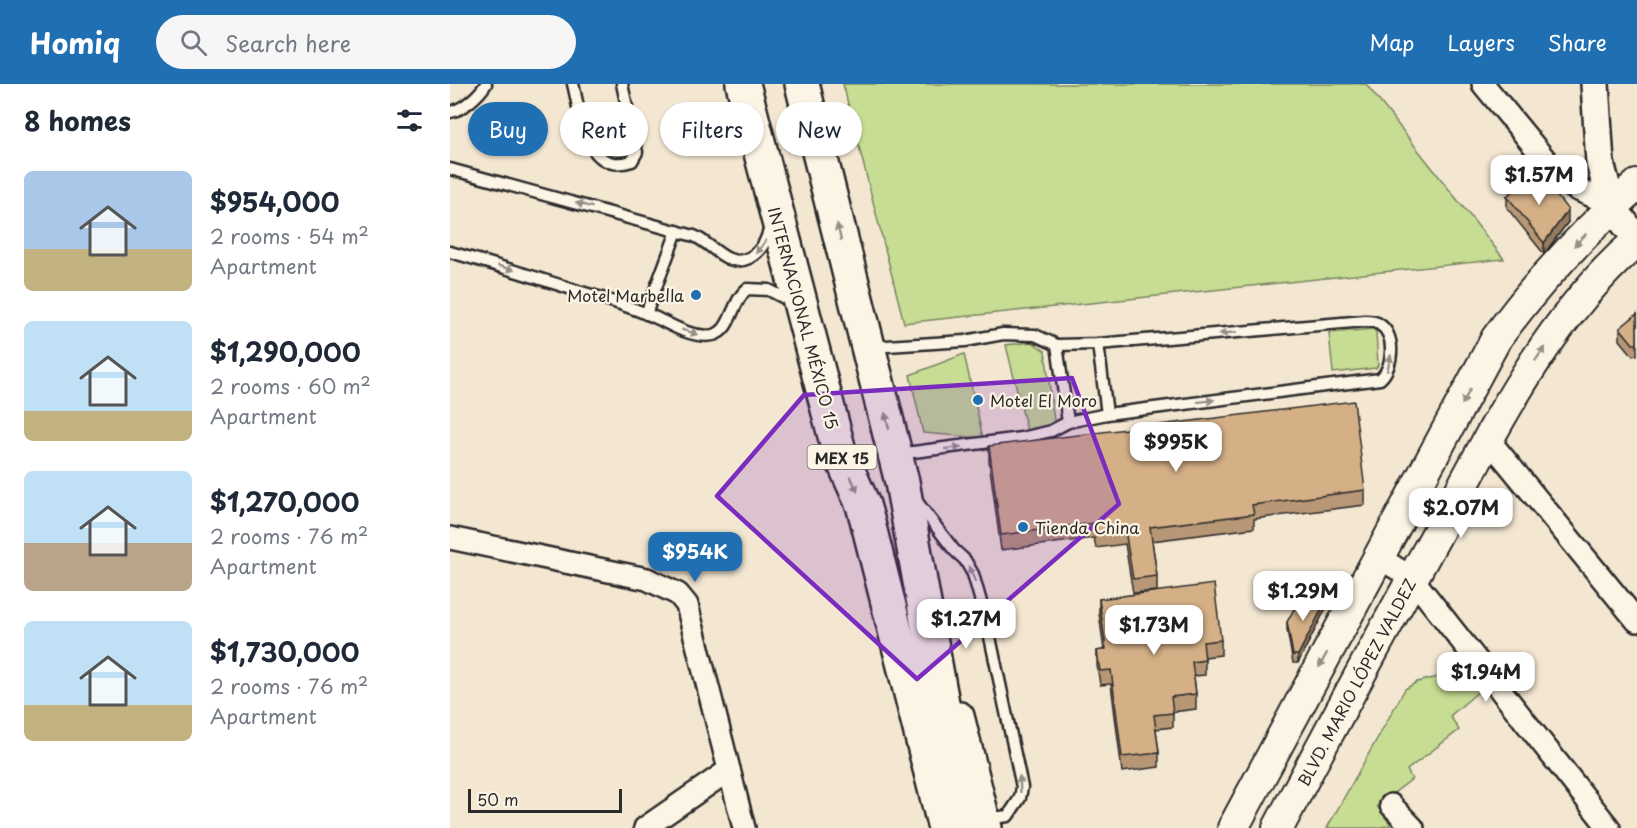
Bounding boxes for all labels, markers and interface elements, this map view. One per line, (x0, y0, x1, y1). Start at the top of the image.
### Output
search box (156, 15, 576, 69)
text: Homiq (30, 21, 120, 64)
icon: search (177, 26, 210, 59)
text: Search here (225, 26, 351, 59)
text: Map (1370, 26, 1414, 58)
text: Layers (1447, 26, 1515, 58)
text: Share (1548, 26, 1607, 58)
text: 8 homes (24, 101, 131, 140)
chip: Buy (468, 102, 548, 156)
chip: Rent (560, 102, 648, 156)
chip: Filters (660, 102, 764, 156)
chip: New (776, 102, 862, 156)
icon: filters (393, 104, 426, 137)
pin: $1.57M (1490, 155, 1588, 206)
text: $1.57M (1504, 159, 1574, 189)
text: $954,000 (210, 182, 339, 221)
icon: home (72, 195, 144, 267)
one-way arrow (574, 200, 593, 210)
street label: INTERNACIONAL MÉXICO 15 (763, 204, 845, 432)
text: 2 rooms · 54 m² (210, 221, 369, 251)
one-way arrow (834, 222, 844, 241)
one-way arrow (1573, 232, 1587, 246)
one-way arrow (755, 239, 767, 254)
text: Apartment (210, 251, 317, 281)
one-way arrow (497, 264, 515, 273)
place label: Motel Marbella (567, 283, 684, 307)
marker: Motel Marbella (689, 288, 703, 302)
one-way arrow (681, 328, 699, 337)
one-way arrow (1219, 328, 1238, 338)
text: $1,290,000 (210, 332, 361, 371)
icon: home (72, 345, 144, 417)
one-way arrow (1534, 347, 1546, 363)
one-way arrow (1384, 354, 1394, 372)
text: 2 rooms · 60 m² (210, 371, 371, 401)
place label: Motel El Moro (990, 388, 1097, 412)
one-way arrow (1461, 389, 1471, 406)
marker: Motel El Moro (971, 393, 985, 407)
one-way arrow (1196, 397, 1215, 406)
text: Apartment (210, 401, 317, 431)
one-way arrow (881, 412, 891, 430)
pin: $995K (1134, 422, 1218, 473)
text: $995K (1144, 426, 1208, 456)
one-way arrow (944, 443, 963, 452)
road number: MEX 15 (808, 445, 876, 469)
one-way arrow (849, 475, 859, 493)
text: $1,270,000 (210, 482, 359, 521)
pin: $2.07M (1412, 488, 1510, 539)
text: $2.07M (1423, 492, 1499, 522)
icon: home (72, 495, 144, 567)
place label: Tienda China (1035, 515, 1139, 539)
marker: Tienda China (1016, 520, 1030, 534)
text: 2 rooms · 76 m² (210, 521, 368, 551)
pin: $954K (653, 532, 737, 583)
text: $954K (662, 536, 728, 566)
text: Apartment (210, 551, 317, 581)
one-way arrow (967, 565, 976, 582)
pin: $1.29M (1254, 571, 1352, 622)
street label: BLVD. MARIO LÓPEZ VALDEZ (1291, 574, 1421, 790)
text: $1.29M (1267, 575, 1339, 605)
pin: $1.27M (917, 599, 1015, 650)
text: $1.27M (931, 603, 1001, 633)
pin: $1.73M (1105, 605, 1203, 656)
text: $1.73M (1119, 609, 1189, 639)
text: $1,730,000 (210, 632, 359, 671)
icon: home (72, 645, 144, 717)
one-way arrow (1318, 652, 1328, 669)
pin: $1.94M (1437, 652, 1535, 703)
text: $1.94M (1451, 656, 1521, 686)
text: 2 rooms · 76 m² (210, 671, 368, 701)
text: Apartment (210, 701, 317, 731)
one-way arrow (1015, 774, 1024, 793)
scale bar (468, 786, 622, 814)
text: 50 m (477, 787, 518, 811)

